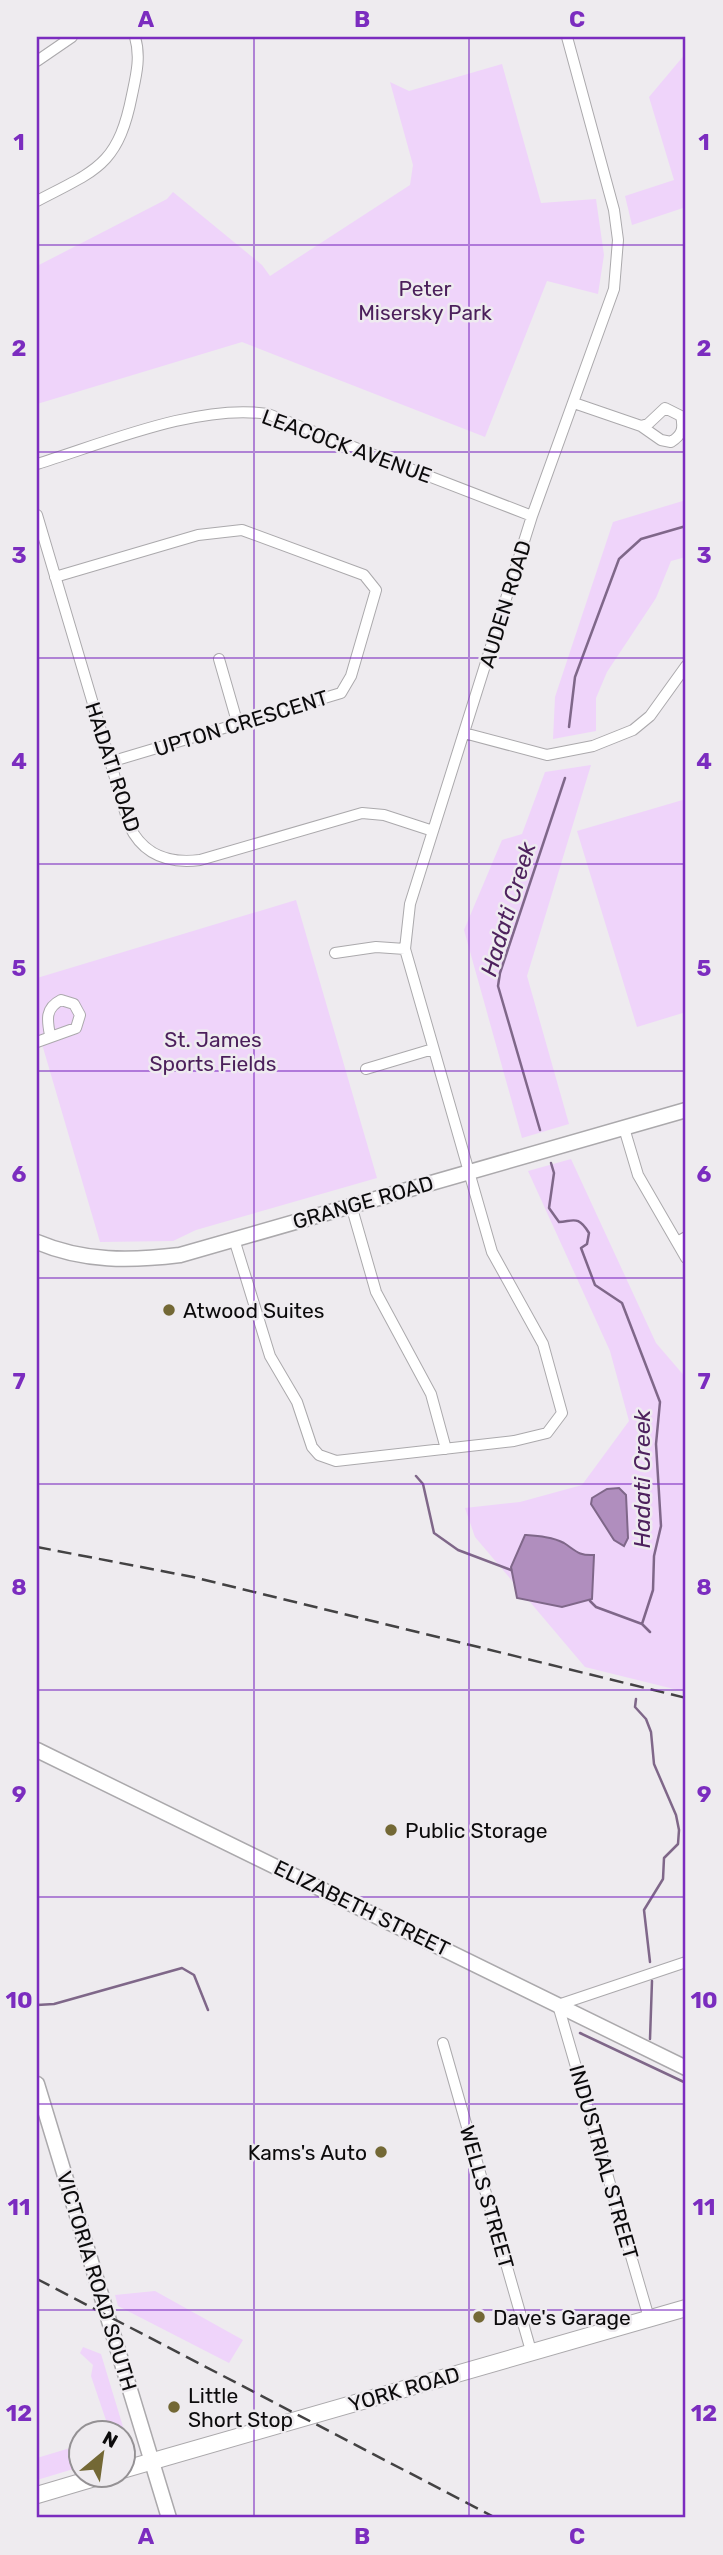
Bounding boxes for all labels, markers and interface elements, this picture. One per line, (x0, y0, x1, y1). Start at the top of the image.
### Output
text: A (138, 5, 155, 33)
text: B (354, 5, 370, 33)
text: C (569, 5, 585, 33)
text: 1 (13, 128, 25, 156)
text: 1 (698, 128, 710, 156)
park label: Peter Misersky Park (358, 276, 492, 325)
text: 2 (12, 334, 26, 362)
text: 2 (697, 334, 711, 362)
street label: LEACOCK AVENUE (259, 404, 435, 488)
street label: AUDEN ROAD (474, 537, 536, 671)
text: 3 (11, 541, 27, 569)
text: 3 (696, 541, 712, 569)
street label: UPTON CRESCENT (151, 685, 331, 761)
street label: HADATI ROAD (80, 699, 146, 835)
text: 4 (11, 747, 27, 775)
text: 4 (696, 747, 712, 775)
water label: Hadati Creek (474, 838, 542, 979)
text: 5 (12, 954, 27, 982)
text: 5 (697, 954, 712, 982)
park label: St. James Sports Fields (149, 1027, 277, 1076)
text: 6 (12, 1160, 27, 1188)
text: 6 (697, 1160, 712, 1188)
street label: GRANGE ROAD (290, 1170, 436, 1234)
place label: Atwood Suites (183, 1298, 325, 1323)
marker: Atwood Suites (161, 1302, 177, 1318)
text: 7 (12, 1367, 26, 1395)
text: 7 (697, 1367, 711, 1395)
water label: Hadati Creek (628, 1409, 656, 1548)
text: 8 (11, 1573, 27, 1601)
text: 8 (696, 1573, 712, 1601)
text: 9 (12, 1780, 26, 1808)
text: 9 (697, 1780, 711, 1808)
place label: Public Storage (405, 1818, 548, 1843)
marker: Public Storage (383, 1822, 399, 1838)
street label: ELIZABETH STREET (270, 1855, 454, 1961)
text: 10 (5, 1986, 33, 2014)
text: 10 (690, 1986, 718, 2014)
street label: INDUSTRIAL STREET (564, 2062, 644, 2262)
street label: WELLS STREET (455, 2123, 519, 2271)
place label: Kams's Auto (248, 2140, 367, 2165)
marker: Kams's Auto (373, 2144, 389, 2160)
street label: VICTORIA ROAD SOUTH (52, 2168, 142, 2394)
text: 11 (8, 2193, 30, 2221)
text: 11 (693, 2193, 715, 2221)
place label: Dave's Garage (493, 2305, 631, 2330)
marker: Dave's Garage (471, 2309, 487, 2325)
street label: YORK ROAD (345, 2361, 463, 2417)
place label: Little Short Stop (188, 2383, 293, 2432)
text: 12 (6, 2399, 32, 2427)
marker: Little Short Stop (166, 2399, 182, 2415)
text: 12 (691, 2399, 717, 2427)
north arrow (66, 2418, 136, 2488)
text: N (98, 2426, 122, 2453)
text: A (138, 2522, 155, 2550)
text: B (354, 2522, 370, 2550)
text: C (569, 2522, 585, 2550)

